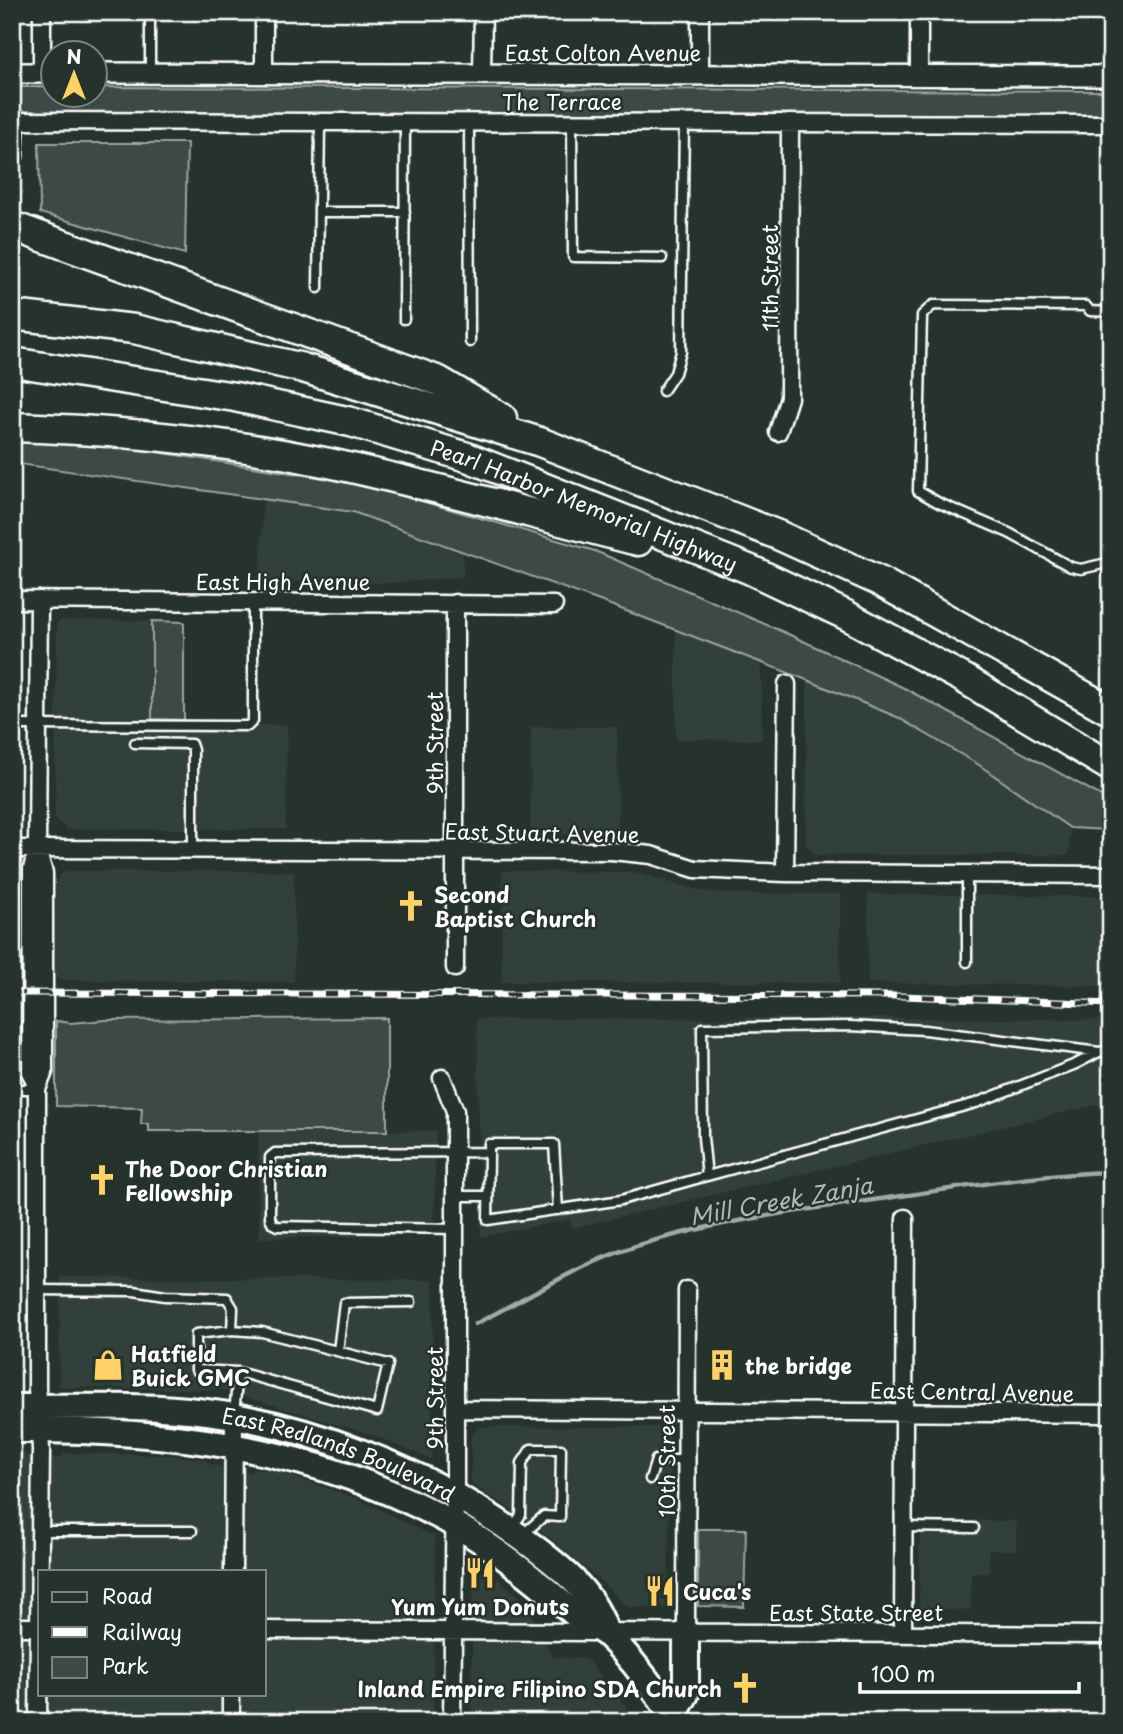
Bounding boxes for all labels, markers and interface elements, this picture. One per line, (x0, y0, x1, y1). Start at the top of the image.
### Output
street label: East Colton Avenue (505, 36, 701, 68)
north arrow (38, 38, 108, 108)
text: N (66, 42, 82, 70)
street label: The Terrace (502, 85, 622, 117)
street label: 11th Street (753, 224, 785, 332)
street label: Pearl Harbor Memorial Highway (427, 431, 742, 579)
street label: East High Avenue (196, 565, 370, 597)
street label: 9th Street (418, 692, 450, 794)
street label: East Stuart Avenue (444, 814, 640, 850)
place label: Second Baptist Church (434, 878, 597, 934)
church icon: Second Baptist Church (394, 889, 428, 923)
place label: The Door Christian Fellowship (125, 1152, 327, 1208)
church icon: The Door Christian Fellowship (85, 1163, 119, 1197)
water label: Mill Creek Zanja (687, 1167, 876, 1233)
place label: Hatfield Buick GMC (131, 1337, 250, 1393)
street label: 9th Street (418, 1347, 450, 1449)
shop icon: Hatfield Buick GMC (91, 1348, 125, 1382)
building icon: the bridge (705, 1348, 739, 1382)
place label: the bridge (745, 1349, 852, 1381)
street label: East Central Avenue (870, 1373, 1074, 1409)
street label: East Redlands Boulevard (220, 1398, 462, 1509)
street label: 10th Street (650, 1405, 682, 1517)
restaurant icon: Yum Yum Donuts (463, 1556, 497, 1590)
legend (38, 1570, 266, 1696)
restaurant icon: Cuca's (643, 1574, 677, 1608)
place label: Cuca's (683, 1575, 751, 1607)
text: Road (102, 1579, 153, 1611)
place label: Yum Yum Donuts (391, 1590, 569, 1622)
street label: East State Street (769, 1596, 943, 1628)
text: Railway (102, 1615, 182, 1647)
text: Park (102, 1649, 149, 1681)
scale bar (860, 1650, 1079, 1694)
text: 100 m (871, 1657, 935, 1689)
church icon: Inland Empire Filipino SDA Church (728, 1671, 762, 1705)
place label: Inland Empire Filipino SDA Church (357, 1672, 722, 1704)

